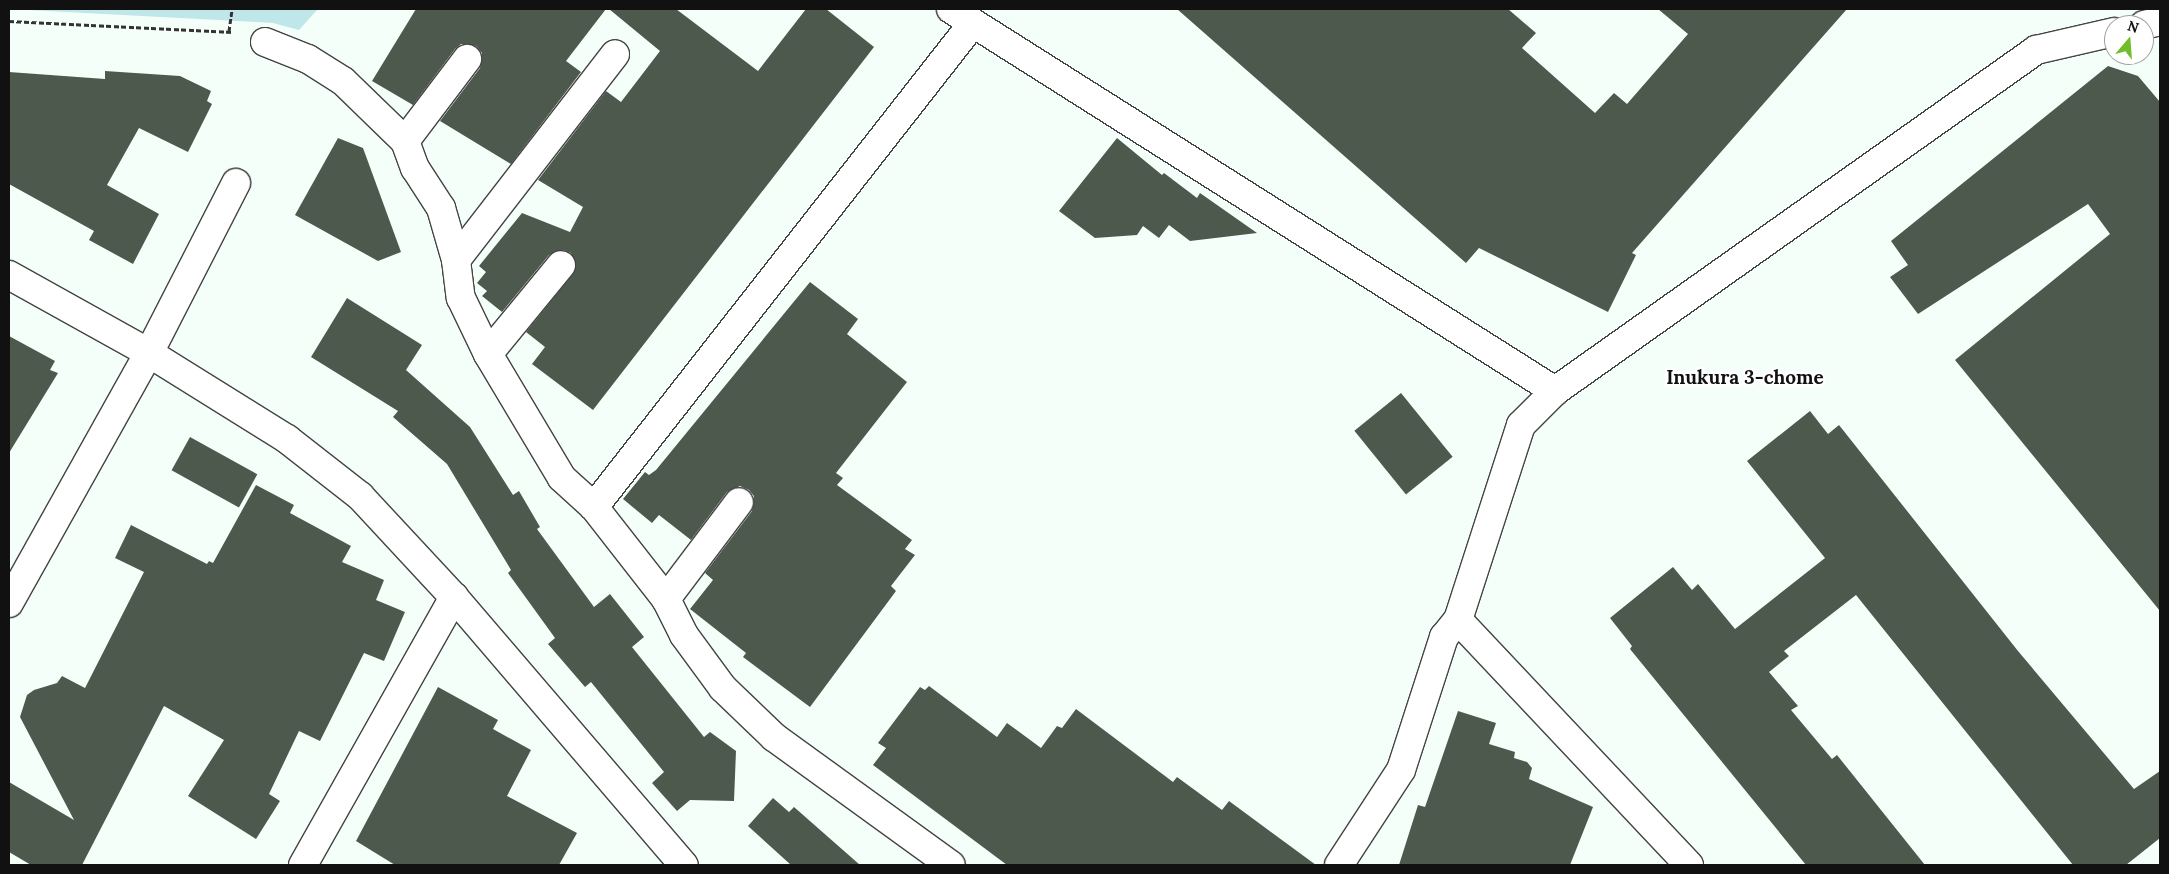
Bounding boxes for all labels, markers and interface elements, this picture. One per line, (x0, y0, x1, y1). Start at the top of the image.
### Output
north arrow (2104, 15, 2154, 65)
text: N (2125, 16, 2141, 37)
district label: Inukura 3-chome (1666, 367, 1824, 389)

